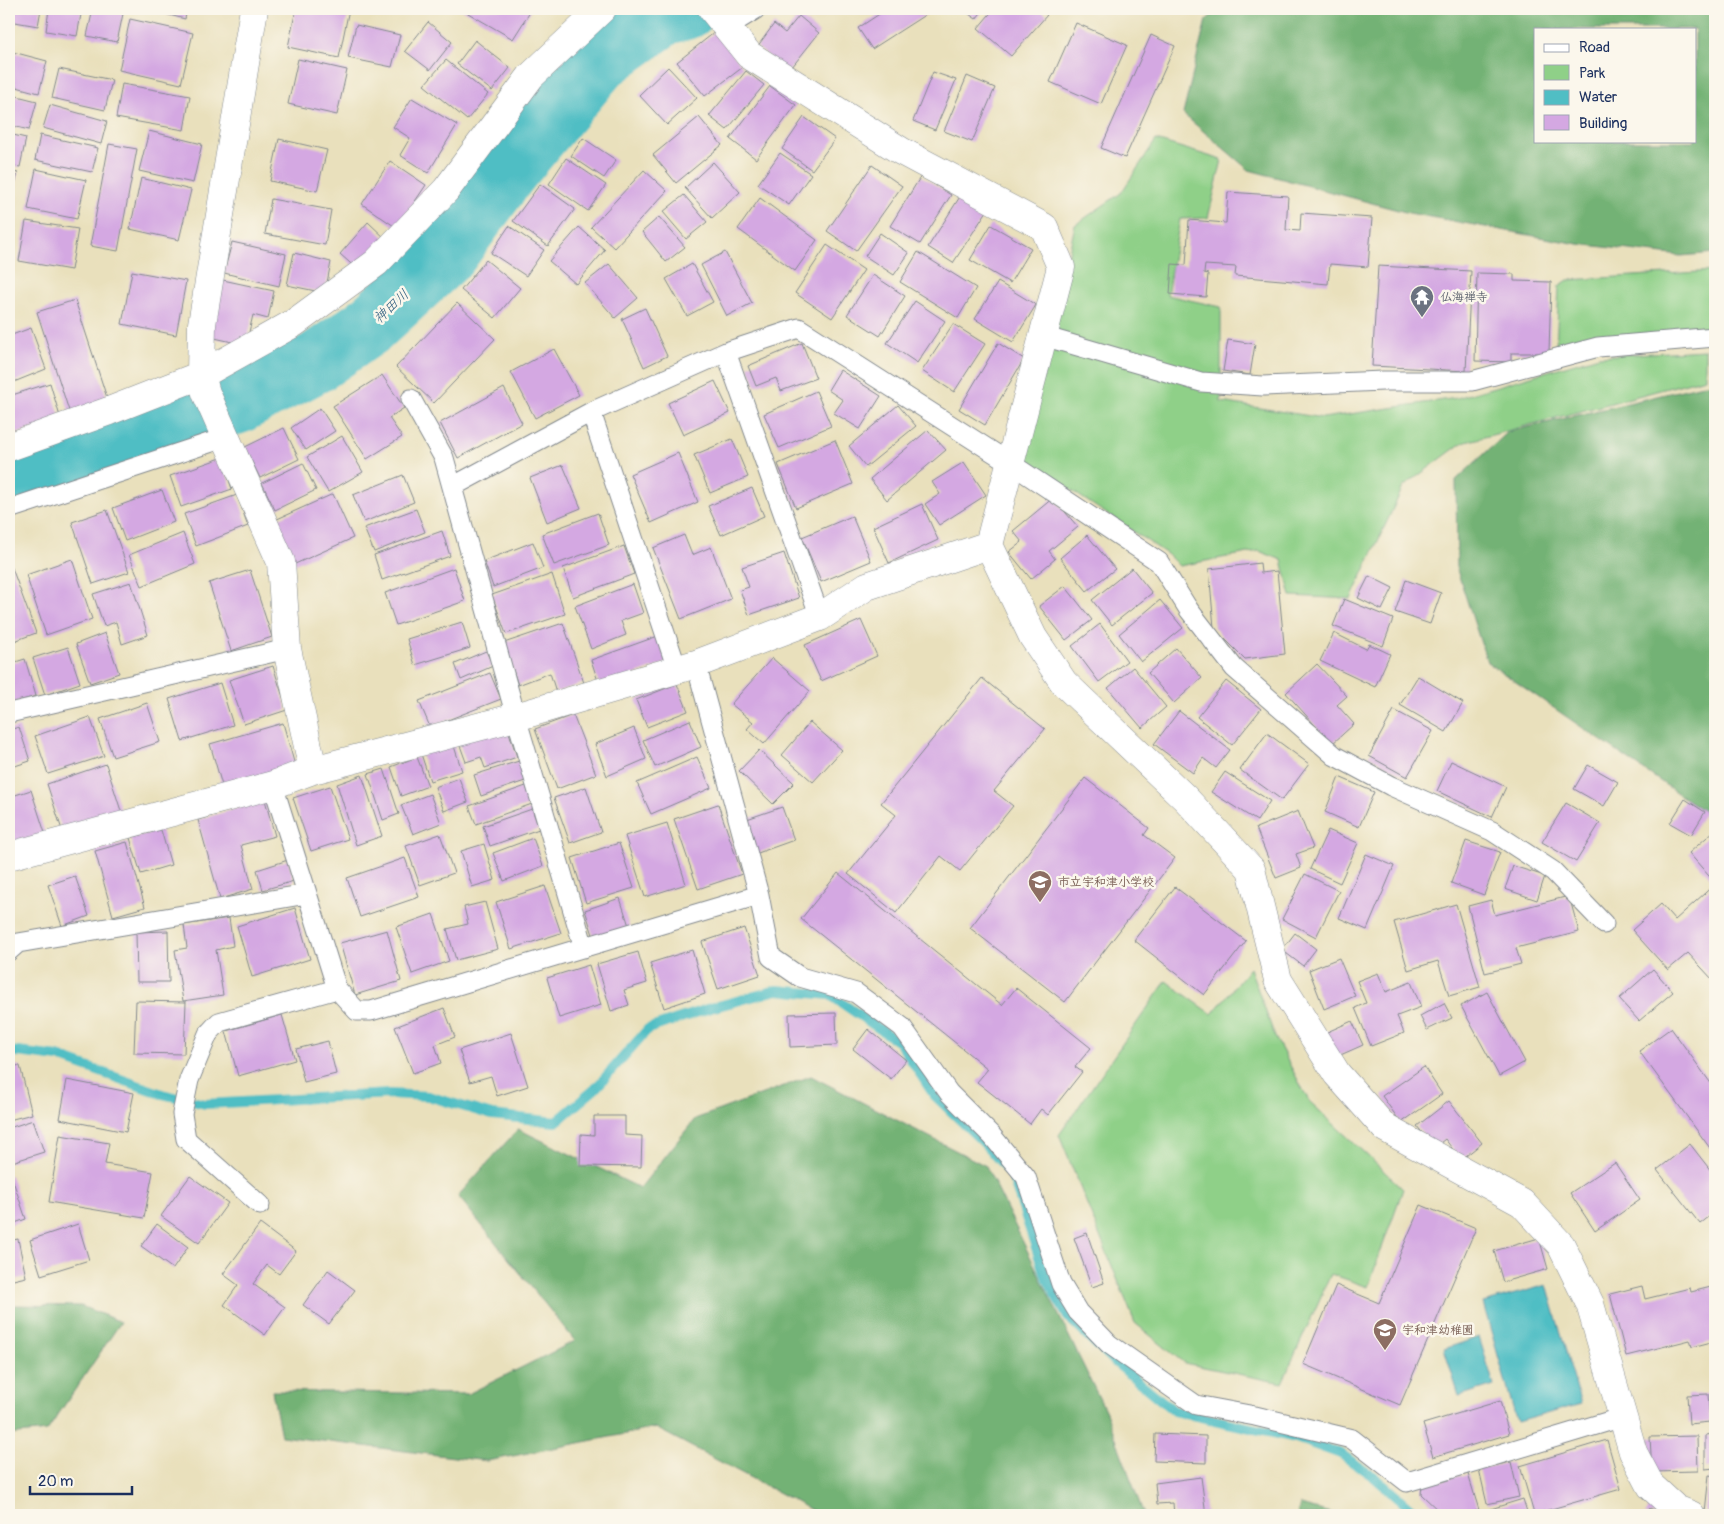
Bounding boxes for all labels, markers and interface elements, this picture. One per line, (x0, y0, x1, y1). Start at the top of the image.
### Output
legend (1534, 28, 1696, 142)
text: Road (1579, 38, 1610, 57)
text: Park (1579, 64, 1606, 83)
text: Water (1579, 88, 1618, 107)
text: Building (1579, 114, 1627, 133)
temple icon: 仏海禅寺 (1409, 284, 1435, 318)
water label: 神田川 (370, 286, 412, 327)
place label: 仏海禅寺 (1440, 290, 1488, 305)
school or university icon: 市立宇和津小学校 (1027, 869, 1053, 903)
place label: 市立宇和津小学校 (1058, 875, 1154, 890)
school or university icon: 宇和津幼稚園 (1372, 1317, 1398, 1351)
place label: 宇和津幼稚園 (1402, 1323, 1474, 1338)
scale bar (30, 1464, 132, 1496)
text: 20 m (38, 1472, 73, 1491)

